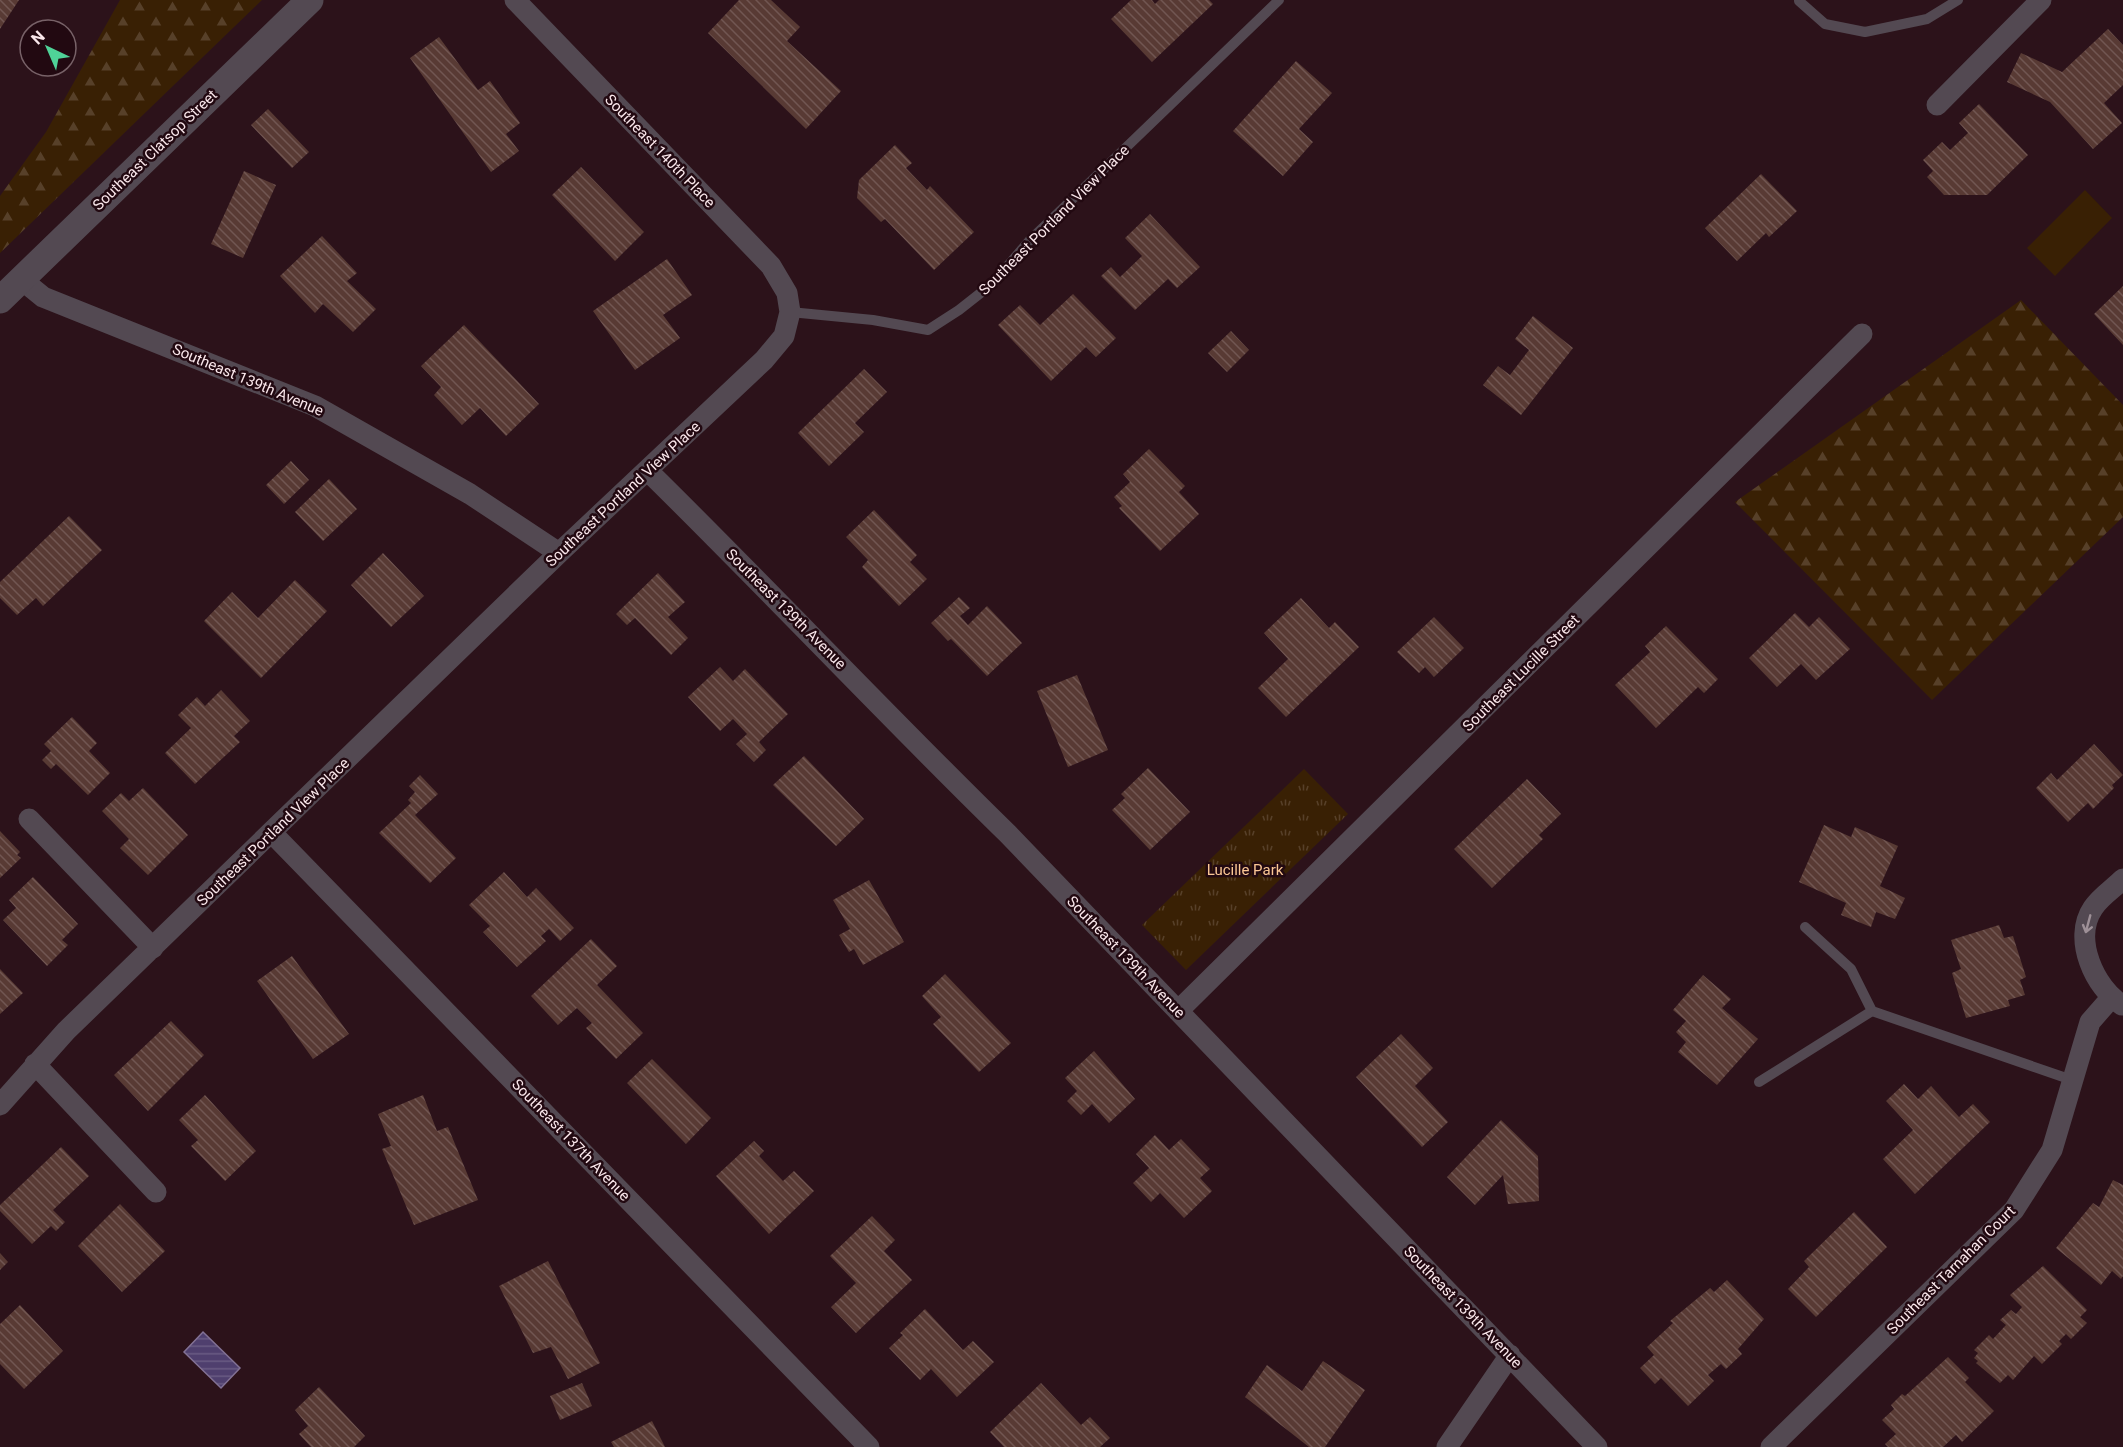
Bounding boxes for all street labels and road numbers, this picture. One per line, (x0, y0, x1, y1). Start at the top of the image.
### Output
street label: Southeast Clatsop Street (89, 86, 221, 214)
street label: Southeast 140th Place (601, 91, 719, 211)
street label: Southeast Portland View Place (975, 141, 1133, 299)
street label: Southeast 139th Avenue (170, 340, 326, 420)
street label: Southeast Portland View Place (542, 417, 704, 571)
street label: Southeast 139th Avenue (722, 545, 850, 673)
street label: Southeast Lucille Street (1459, 611, 1583, 735)
street label: Southeast Portland View Place (193, 754, 353, 910)
street label: Southeast 139th Avenue (1063, 892, 1189, 1022)
street label: Southeast 137th Avenue (508, 1075, 634, 1205)
street label: Southeast Tarnahan Court (1883, 1202, 2019, 1338)
street label: Southeast 139th Avenue (1400, 1242, 1526, 1372)

